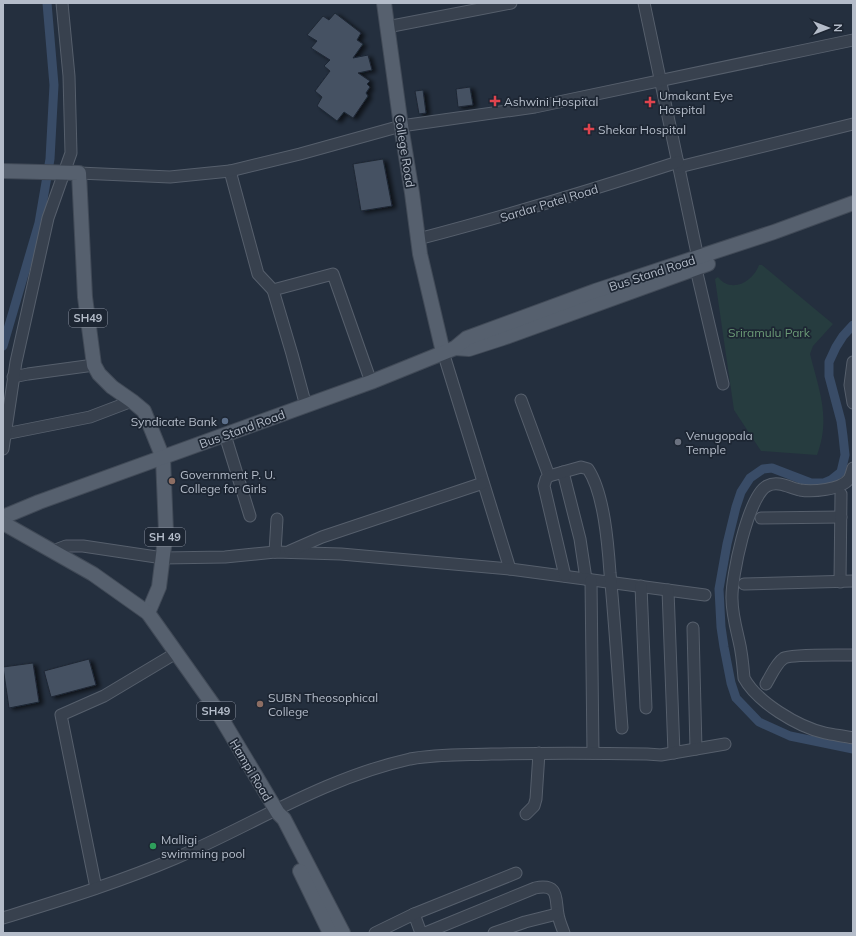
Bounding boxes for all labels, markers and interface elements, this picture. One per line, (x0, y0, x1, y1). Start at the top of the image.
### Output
north arrow (808, 8, 848, 48)
text: N (831, 24, 845, 32)
place label: Umakant Eye Hospital (659, 88, 733, 117)
place label: Ashwini Hospital (504, 94, 598, 109)
marker: Ashwini Hospital (489, 95, 501, 107)
marker: Umakant Eye Hospital (644, 96, 656, 108)
street label: College Road (392, 114, 418, 188)
place label: Shekar Hospital (598, 122, 686, 137)
marker: Shekar Hospital (583, 123, 595, 135)
street label: Sardar Patel Road (498, 181, 600, 225)
street label: Bus Stand Road (607, 252, 697, 294)
road number: SH49 (69, 309, 107, 327)
park label: Sriramulu Park (728, 325, 811, 340)
street label: Bus Stand Road (197, 407, 287, 451)
place label: Syndicate Bank (131, 414, 218, 429)
marker: Syndicate Bank (220, 416, 230, 426)
place label: Venugopala Temple (686, 428, 753, 457)
marker: Venugopala Temple (673, 437, 683, 447)
place label: Government P. U. College for Girls (180, 467, 275, 496)
marker: Government P. U. College for Girls (167, 476, 177, 486)
road number: SH 49 (145, 528, 185, 546)
place label: SUBN Theosophical College (268, 690, 378, 719)
marker: SUBN Theosophical College (255, 699, 265, 709)
road number: SH49 (197, 702, 235, 720)
street label: Hampi Road (227, 736, 275, 804)
place label: Malligi swimming pool (161, 832, 245, 861)
marker: Malligi swimming pool (148, 841, 158, 851)

